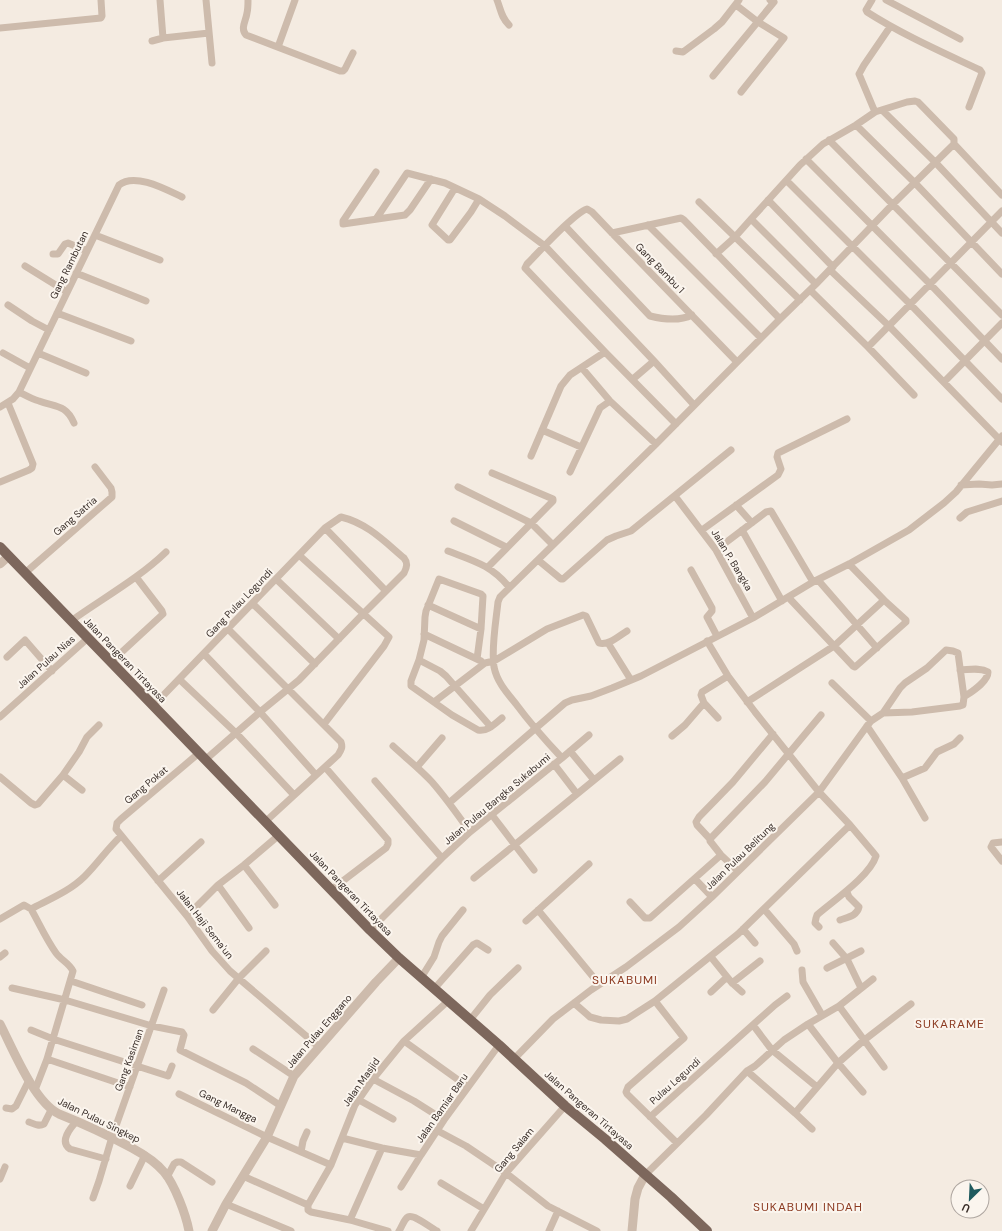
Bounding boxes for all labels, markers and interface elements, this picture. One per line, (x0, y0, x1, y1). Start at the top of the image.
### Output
street label: Gang Rambutan (47, 229, 91, 301)
street label: Gang Bambu 1 (633, 240, 687, 296)
street label: Gang Satria (51, 494, 99, 538)
street label: Jalan P. Bangka (709, 527, 755, 593)
street label: Gang Pulau Legundi (203, 566, 275, 640)
street label: Jalan Pangeran Tirtayasa (81, 614, 169, 706)
street label: Jalan Pulau Nias (14, 632, 78, 692)
street label: Jalan Pulau Bangka Sukabumi (441, 751, 553, 847)
street label: Gang Pokat (122, 763, 170, 807)
street label: Jalan Pulau Belitung (703, 819, 778, 892)
street label: Jalan Pangeran Tirtayasa (307, 847, 395, 939)
street label: Jalan Haji Sema'un (174, 886, 236, 962)
district label: SUKABUMI (592, 972, 658, 988)
street label: Jalan Pulau Enggano (283, 991, 355, 1071)
district label: SUKARAME (915, 1016, 985, 1032)
street label: Gang Kasiman (112, 1027, 146, 1093)
street label: Jalan Masjid (339, 1055, 383, 1109)
street label: Pulau Legundi (647, 1055, 703, 1107)
street label: Jalan Pangeran Tirtayasa (542, 1068, 636, 1152)
street label: Jalan Bamiar Baru (413, 1070, 471, 1145)
street label: Gang Mangga (197, 1086, 259, 1126)
street label: Jalan Pulau Singkep (56, 1094, 142, 1146)
street label: Gang Salam (491, 1125, 537, 1175)
north arrow (950, 1179, 990, 1219)
district label: SUKABUMI INDAH (753, 1199, 863, 1215)
text: U (960, 1200, 972, 1216)

